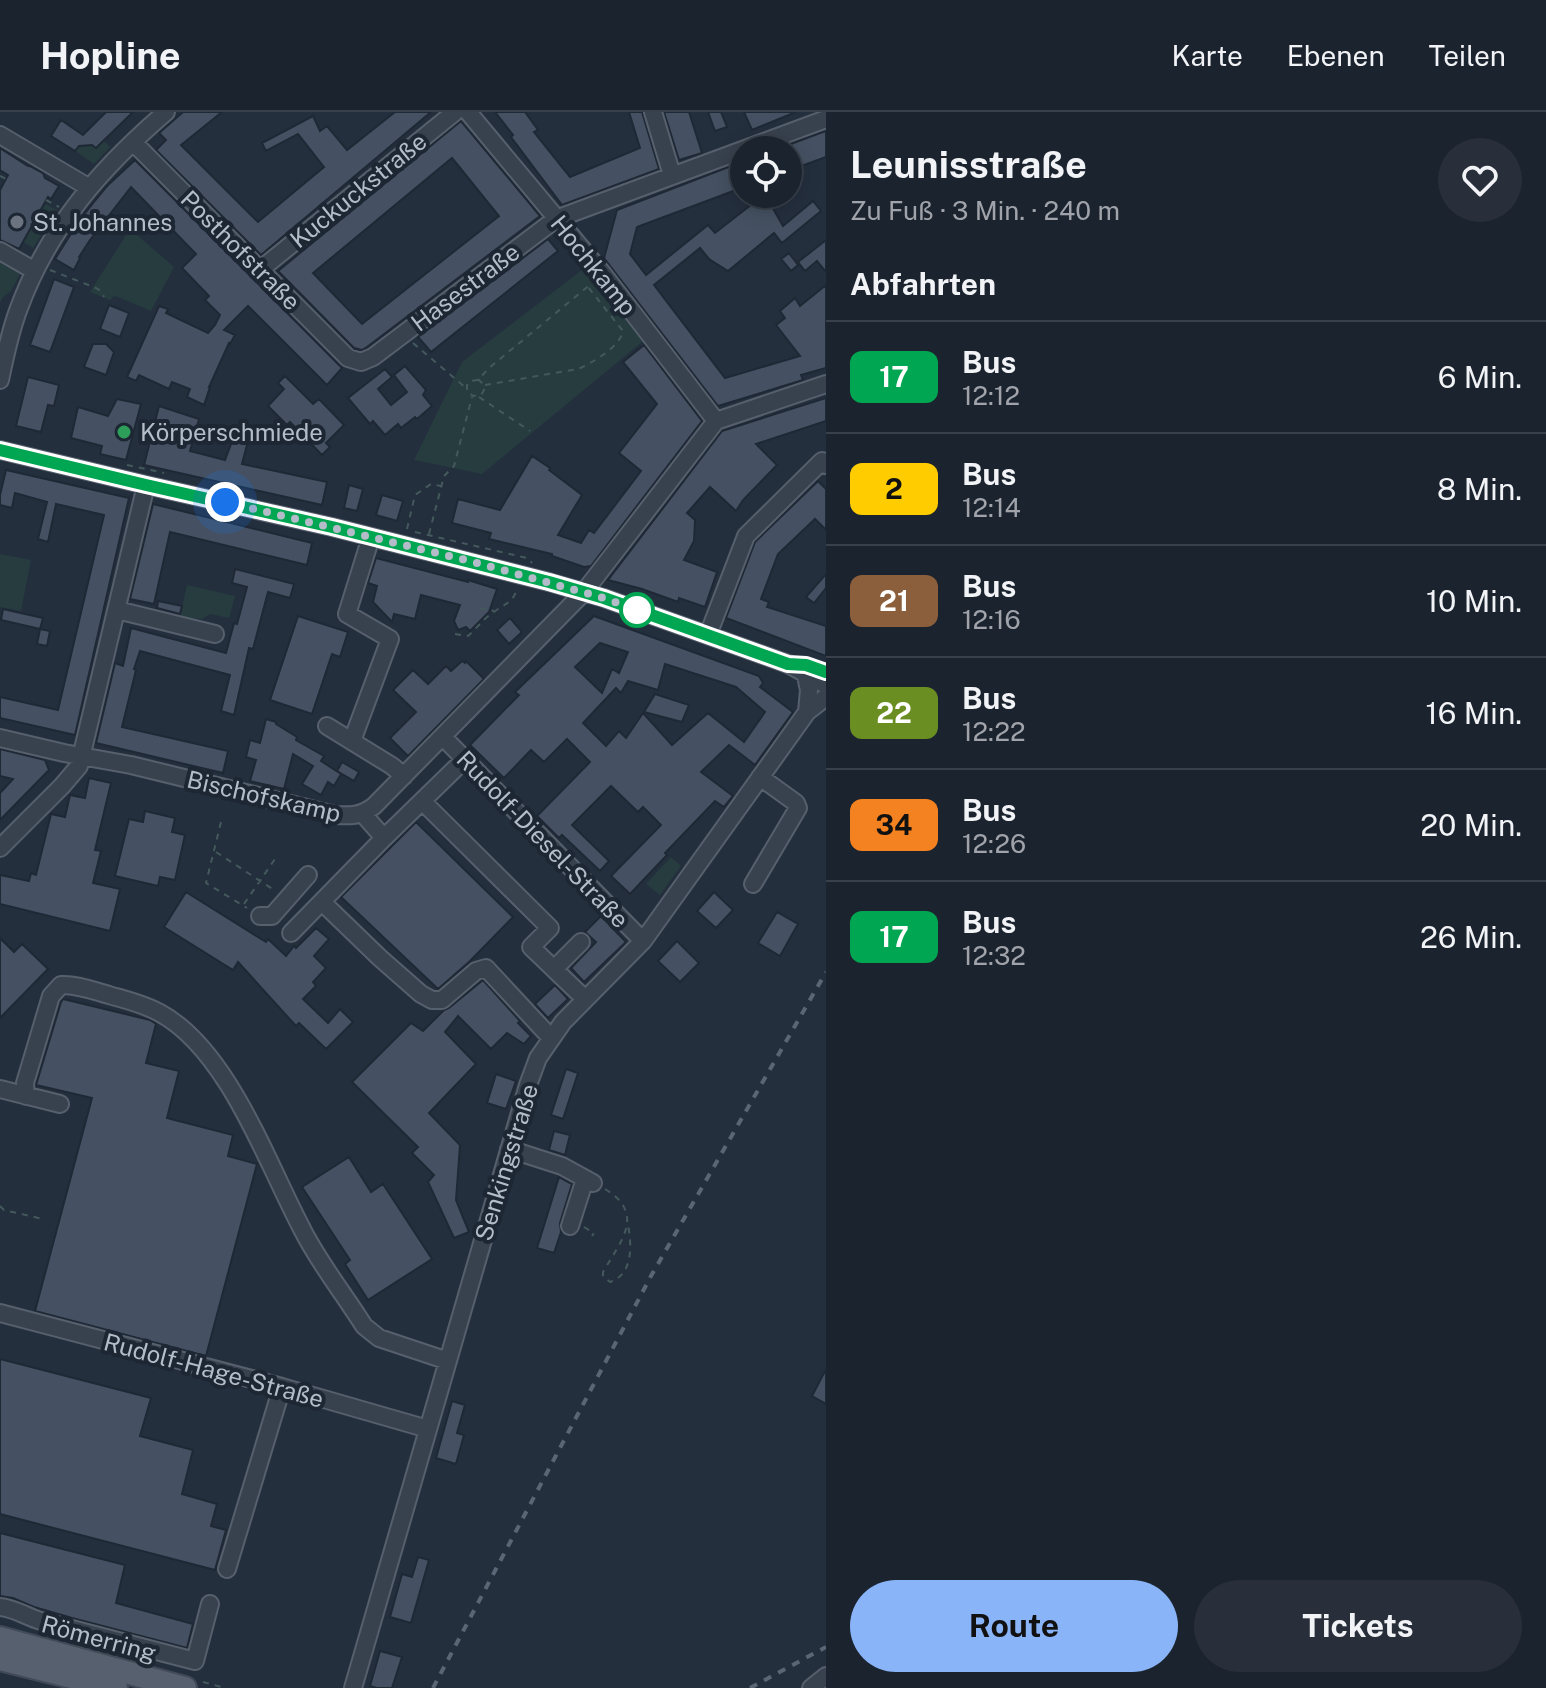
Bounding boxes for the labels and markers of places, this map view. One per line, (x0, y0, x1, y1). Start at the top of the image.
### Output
place label: St. Johannes (33, 208, 172, 236)
marker: St. Johannes (8, 213, 26, 231)
place label: Körperschmiede (140, 418, 323, 446)
marker: Körperschmiede (115, 423, 133, 441)
unlabelled marker (620, 593, 654, 627)

